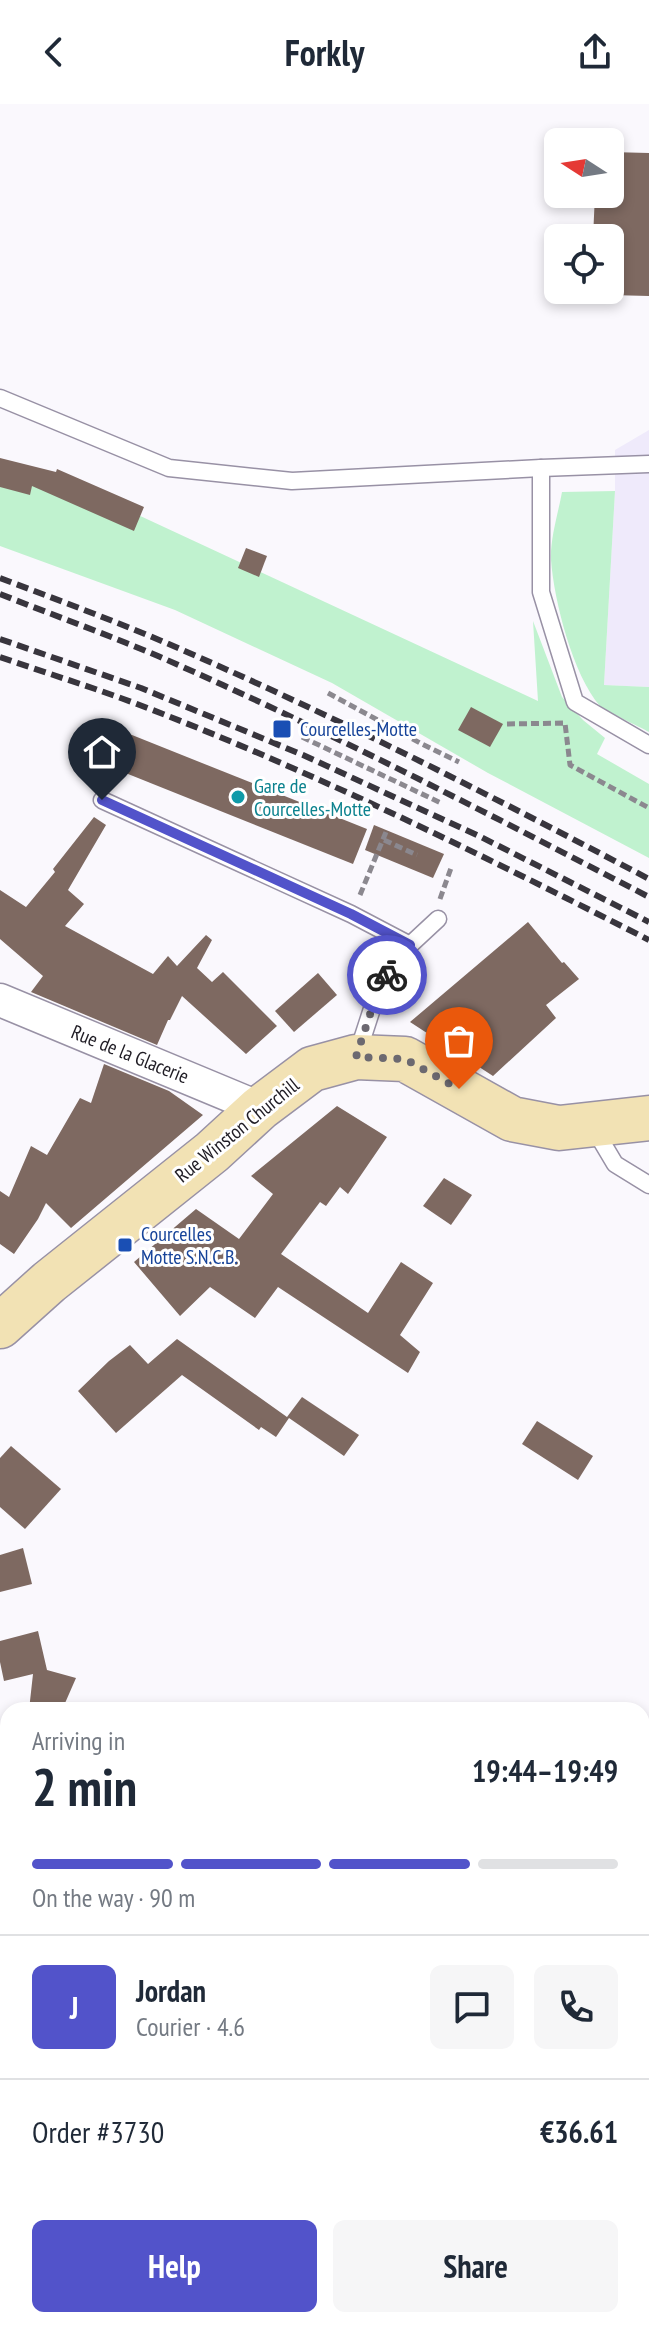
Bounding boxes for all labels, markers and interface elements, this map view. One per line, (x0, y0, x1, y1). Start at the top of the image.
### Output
text: Forkly (285, 29, 364, 76)
icon: back (32, 30, 76, 74)
icon: share (573, 30, 617, 74)
north arrow (544, 128, 624, 208)
map controls (544, 128, 624, 304)
button: locate (544, 224, 624, 304)
place label: Courcelles-Motte (300, 716, 417, 742)
pin (68, 718, 136, 800)
marker: Courcelles-Motte (271, 718, 293, 740)
icon: home (80, 730, 124, 774)
place label: Gare de Courcelles-Motte (254, 773, 371, 822)
marker: Gare de Courcelles-Motte (229, 788, 247, 806)
courier (347, 935, 427, 1015)
icon: bike (365, 953, 409, 997)
pin (425, 1007, 493, 1089)
street label: Rue de la Glacerie (67, 1019, 193, 1089)
icon: bag (437, 1019, 481, 1063)
street label: Rue Winston Churchill (170, 1072, 305, 1188)
place label: Courcelles Motte S.N.C.B. (141, 1221, 238, 1270)
marker: Courcelles Motte S.N.C.B. (116, 1236, 134, 1254)
text: Arriving in (32, 1724, 125, 1757)
text: 19:44–19:49 (472, 1751, 618, 1790)
text: 2 min (32, 1753, 137, 1820)
text: On the way · 90 m (32, 1881, 195, 1914)
button: chat (430, 1965, 514, 2049)
button: phone (534, 1965, 618, 2049)
text: Jordan (136, 1971, 206, 2010)
text: J (70, 1988, 78, 2027)
text: Courier · 4.6 (136, 2010, 245, 2043)
text: Order #3730 (32, 2112, 164, 2151)
text: €36.61 (540, 2112, 618, 2151)
button: Help (32, 2220, 317, 2312)
button: Share (333, 2220, 618, 2312)

